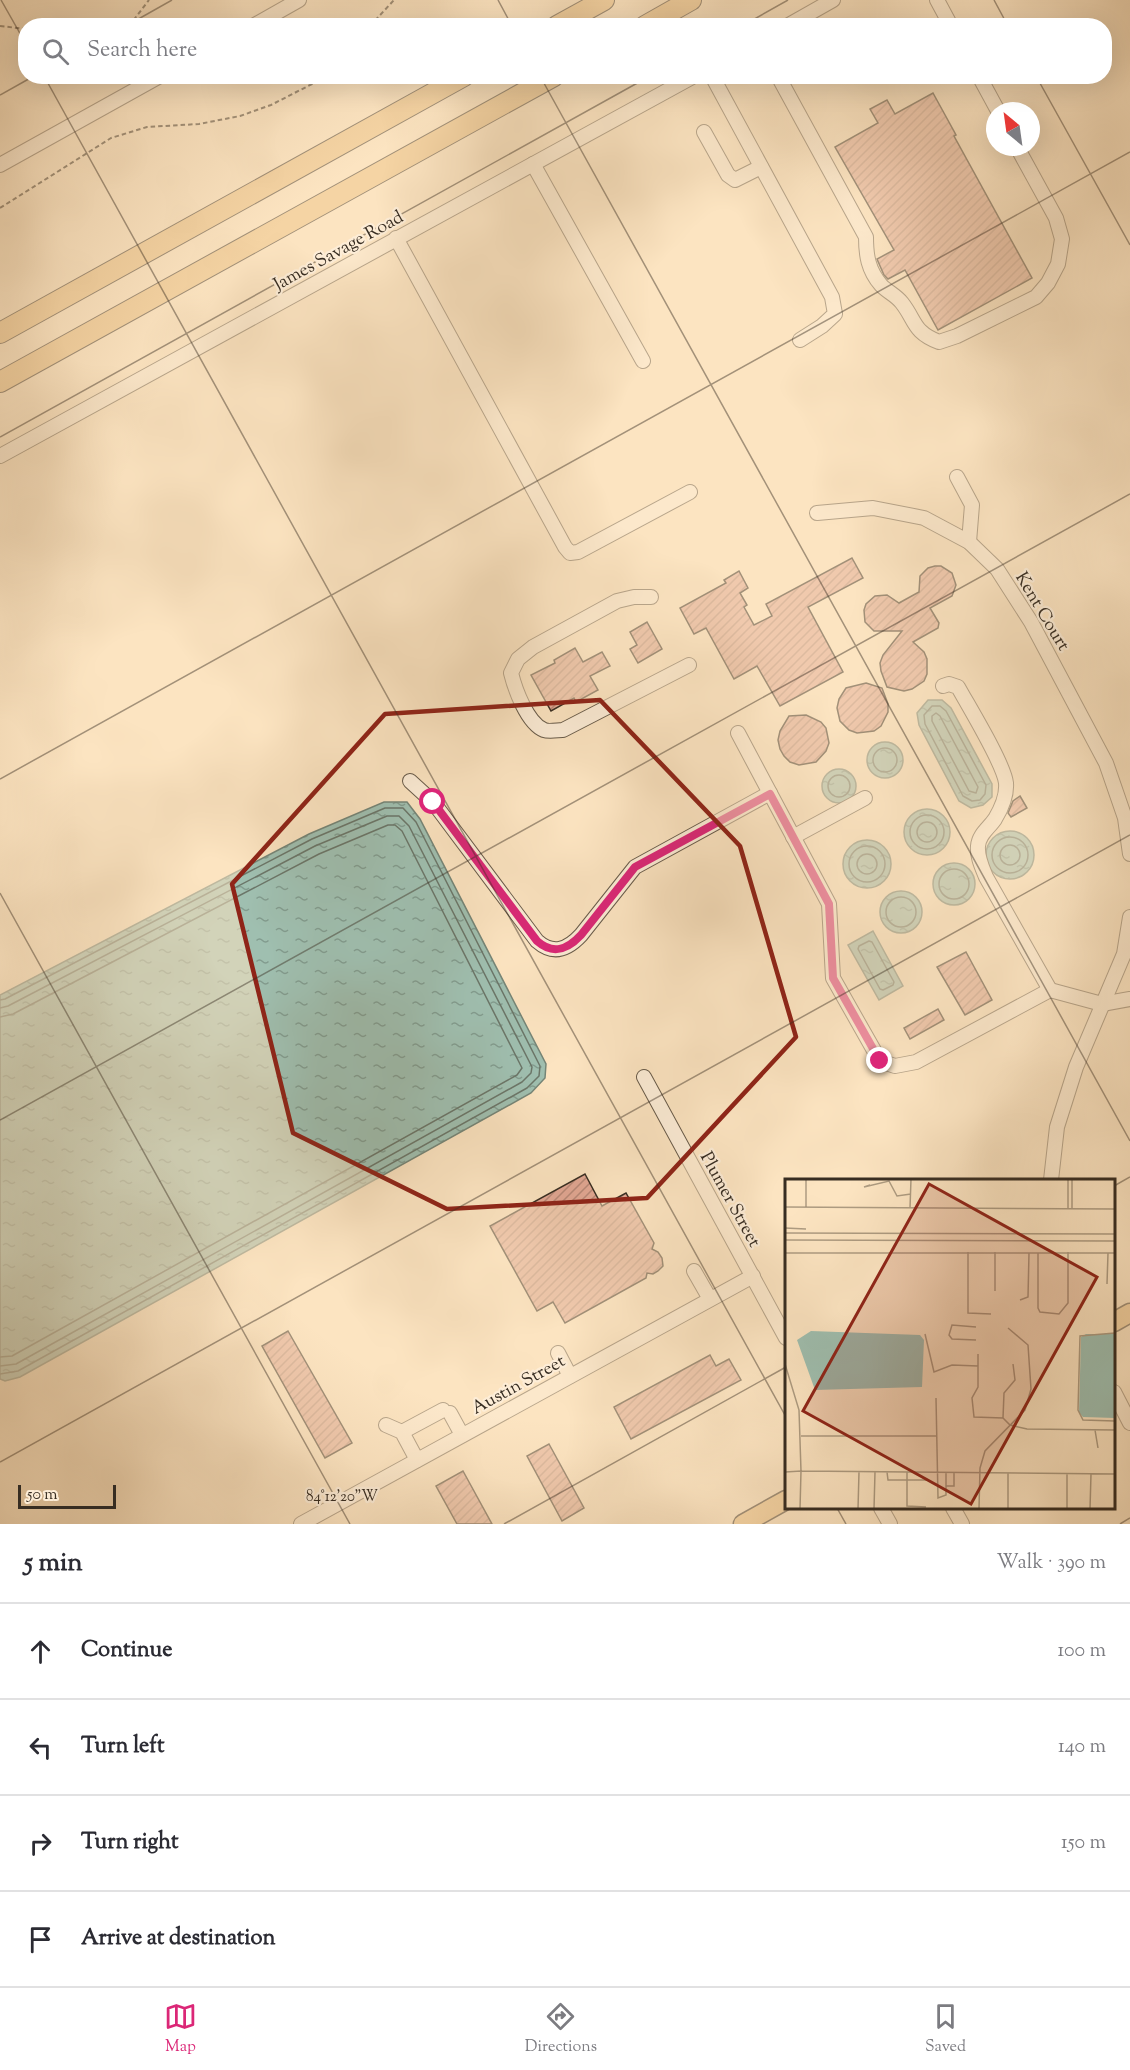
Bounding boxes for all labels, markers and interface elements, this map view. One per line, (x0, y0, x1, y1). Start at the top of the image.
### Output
search box (18, 18, 1112, 84)
icon: search (39, 35, 72, 68)
text: Search here (87, 35, 197, 67)
north arrow (986, 102, 1040, 156)
street label: James Savage Road (268, 205, 409, 299)
street label: Kent Court (1007, 568, 1075, 657)
route start (419, 788, 445, 814)
route end (866, 1047, 892, 1073)
street label: Plumer Street (692, 1148, 766, 1252)
inset map (785, 1179, 1115, 1509)
street label: Austin Street (467, 1349, 571, 1422)
scale bar (18, 1482, 116, 1510)
text: 50 m (27, 1484, 58, 1507)
text: 84°12'20"W (306, 1487, 378, 1508)
text: 5 min (24, 1545, 83, 1582)
text: Walk · 390 m (997, 1549, 1106, 1578)
icon: ahead (24, 1635, 57, 1668)
text: Continue (81, 1635, 172, 1667)
text: 100 m (1057, 1637, 1106, 1666)
icon: left (24, 1731, 57, 1764)
text: Turn left (81, 1731, 164, 1763)
text: 140 m (1058, 1733, 1106, 1762)
icon: right (24, 1827, 57, 1860)
text: Turn right (81, 1827, 178, 1859)
text: 150 m (1061, 1829, 1106, 1858)
icon: arrive (24, 1923, 57, 1956)
text: Arrive at destination (81, 1923, 276, 1955)
tab: Map (164, 2000, 197, 2059)
tab: Directions (525, 2000, 597, 2059)
tab: Saved (925, 2000, 966, 2059)

